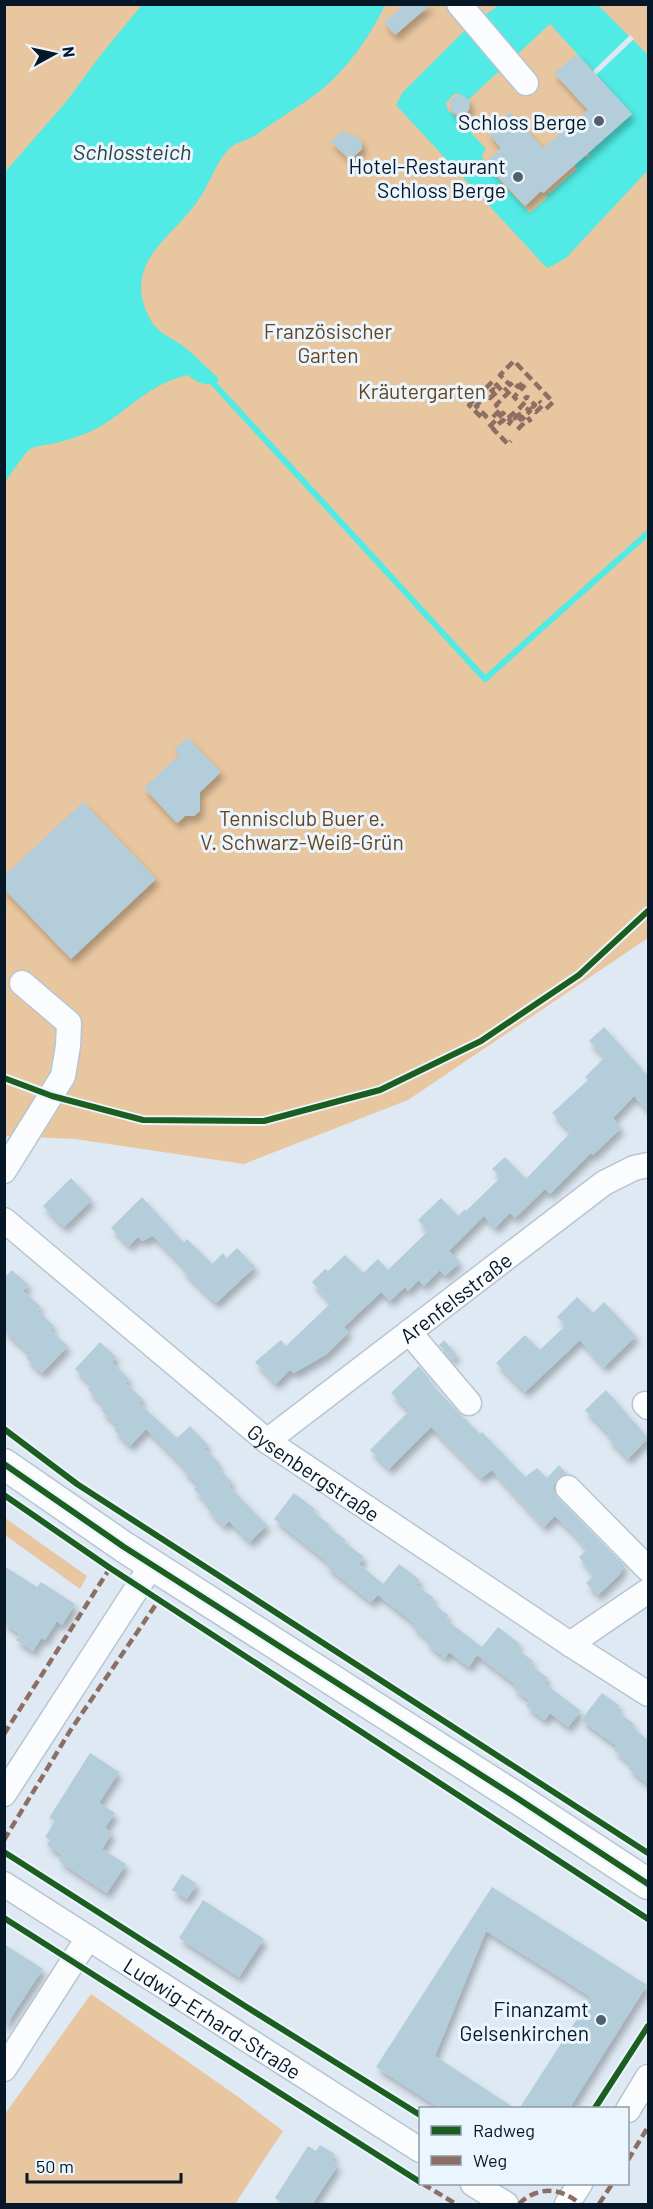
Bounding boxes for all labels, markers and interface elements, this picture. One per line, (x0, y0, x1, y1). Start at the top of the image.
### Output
north arrow (24, 24, 84, 84)
text: N (59, 45, 79, 58)
place label: Schloss Berge (458, 109, 587, 134)
marker: Schloss Berge (592, 114, 606, 128)
water label: Schlossteich (73, 138, 191, 164)
place label: Hotel-Restaurant Schloss Berge (349, 153, 506, 202)
marker: Hotel-Restaurant Schloss Berge (511, 170, 525, 184)
park label: Französischer Garten (264, 318, 393, 367)
park label: Kräutergarten (358, 378, 486, 403)
park label: Tennisclub Buer e. V. Schwarz-Weiß-Grün (200, 805, 404, 854)
street label: Arenfelsstraße (394, 1246, 516, 1348)
street label: Gysenbergstraße (243, 1418, 385, 1526)
street label: Ludwig-Erhard-Straße (120, 1952, 306, 2084)
place label: Finanzamt Gelsenkirchen (460, 1996, 589, 2045)
marker: Finanzamt Gelsenkirchen (594, 2013, 608, 2027)
legend (419, 2107, 629, 2185)
text: Radweg (473, 2119, 535, 2141)
scale bar (27, 2146, 182, 2184)
text: Weg (473, 2149, 507, 2171)
text: 50 m (36, 2155, 74, 2177)

